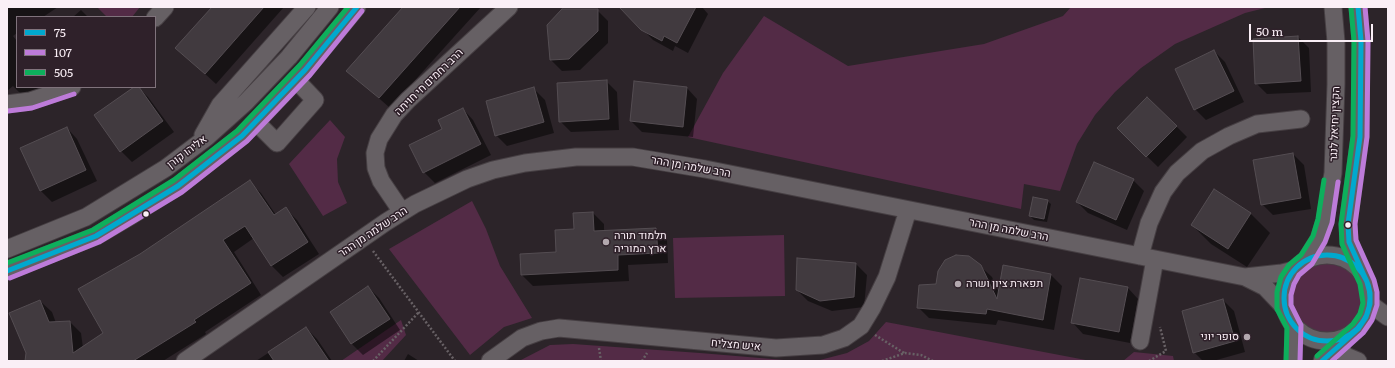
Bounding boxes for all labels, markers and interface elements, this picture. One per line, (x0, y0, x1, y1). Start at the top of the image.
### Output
legend (16, 16, 156, 88)
scale bar (1251, 16, 1375, 42)
text: 50 m (1256, 22, 1283, 40)
text: 75 (54, 23, 66, 41)
text: 107 (54, 43, 72, 61)
street label: הרב רחמים חי חויתה (392, 46, 466, 118)
text: 505 (54, 63, 73, 81)
street label: הקצין יחיאל לנגר (1327, 86, 1343, 162)
street label: אליהו קורן (164, 133, 210, 171)
street label: הרב שלמה מן ההר (650, 154, 732, 180)
street label: הרב שלמה מן ההר (336, 204, 410, 260)
unlabelled marker (141, 209, 151, 219)
street label: הרב שלמה מן ההר (968, 216, 1050, 244)
unlabelled marker (1343, 220, 1353, 230)
place label: תלמוד תורה ארץ המוריה (614, 229, 667, 255)
marker: תלמוד תורה ארץ המוריה (601, 237, 611, 247)
place label: תפארת ציון ושרה (966, 277, 1043, 291)
marker: תפארת ציון ושרה (953, 279, 963, 289)
place label: סופר יוני (1200, 330, 1239, 344)
marker: סופר יוני (1242, 332, 1252, 342)
street label: איש מצליח (711, 336, 761, 354)

